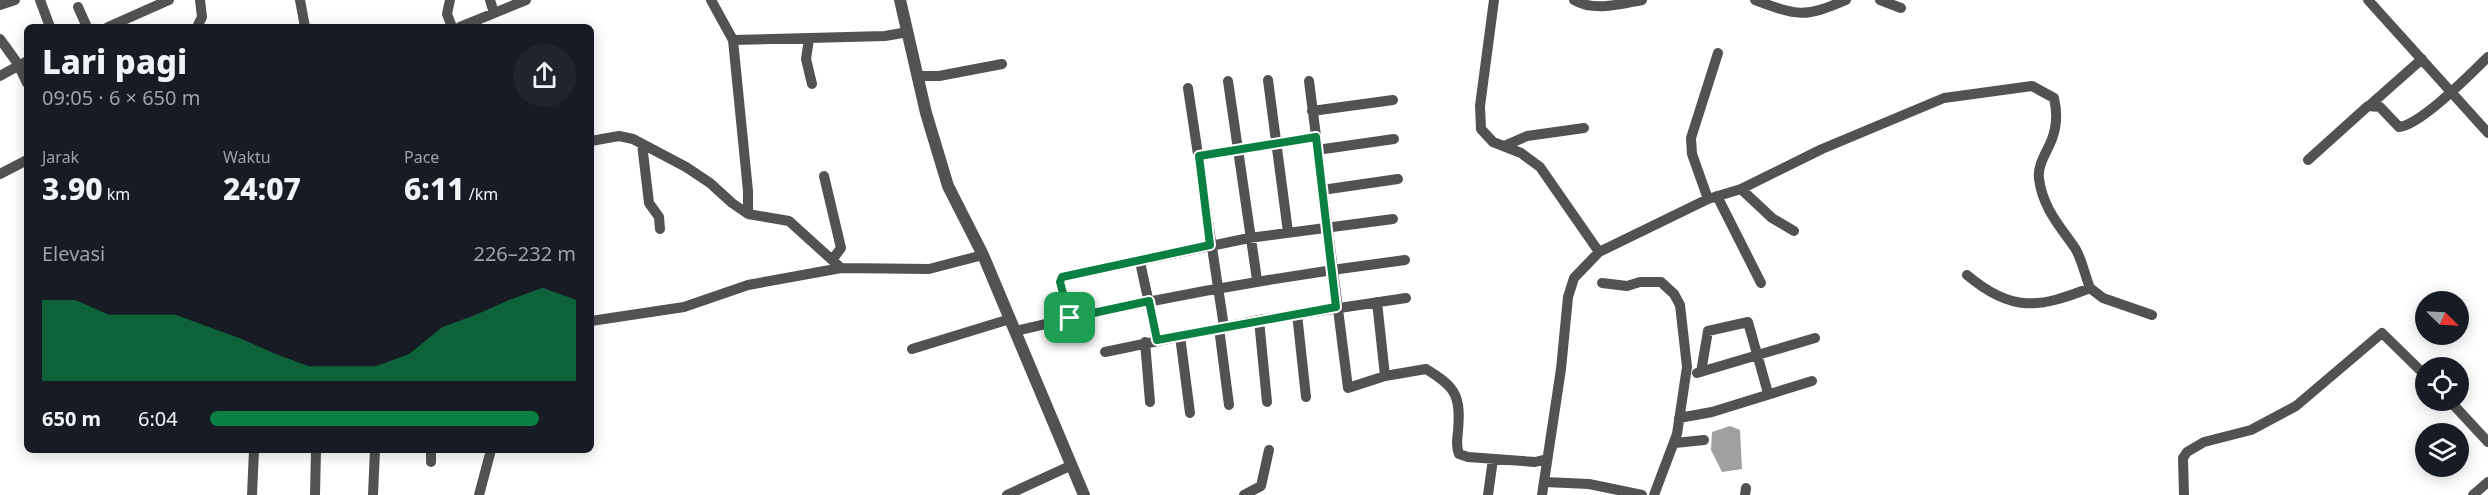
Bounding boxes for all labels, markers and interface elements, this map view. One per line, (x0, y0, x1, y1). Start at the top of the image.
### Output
text: Lari pagi (42, 39, 187, 84)
button: share (513, 44, 576, 107)
text: 09:05 · 6 × 650 m (42, 84, 200, 111)
text: Jarak (42, 146, 79, 168)
text: Waktu (223, 146, 271, 168)
text: Pace (404, 146, 439, 168)
text: 3.90 (42, 168, 103, 209)
text: 24:07 (223, 168, 301, 209)
text: 6:11 (404, 168, 465, 209)
text: km (103, 183, 130, 205)
text: /km (465, 183, 498, 205)
text: Elevasi (42, 240, 105, 267)
text: 226–232 m (473, 240, 576, 267)
north arrow (2415, 291, 2469, 345)
map controls (2415, 291, 2469, 477)
pin (1044, 292, 1095, 343)
icon: arrive (1053, 301, 1086, 334)
button: locate (2415, 357, 2469, 411)
text: 650 m (42, 405, 101, 432)
text: 6:04 (138, 405, 178, 432)
button: layers (2415, 423, 2469, 477)

